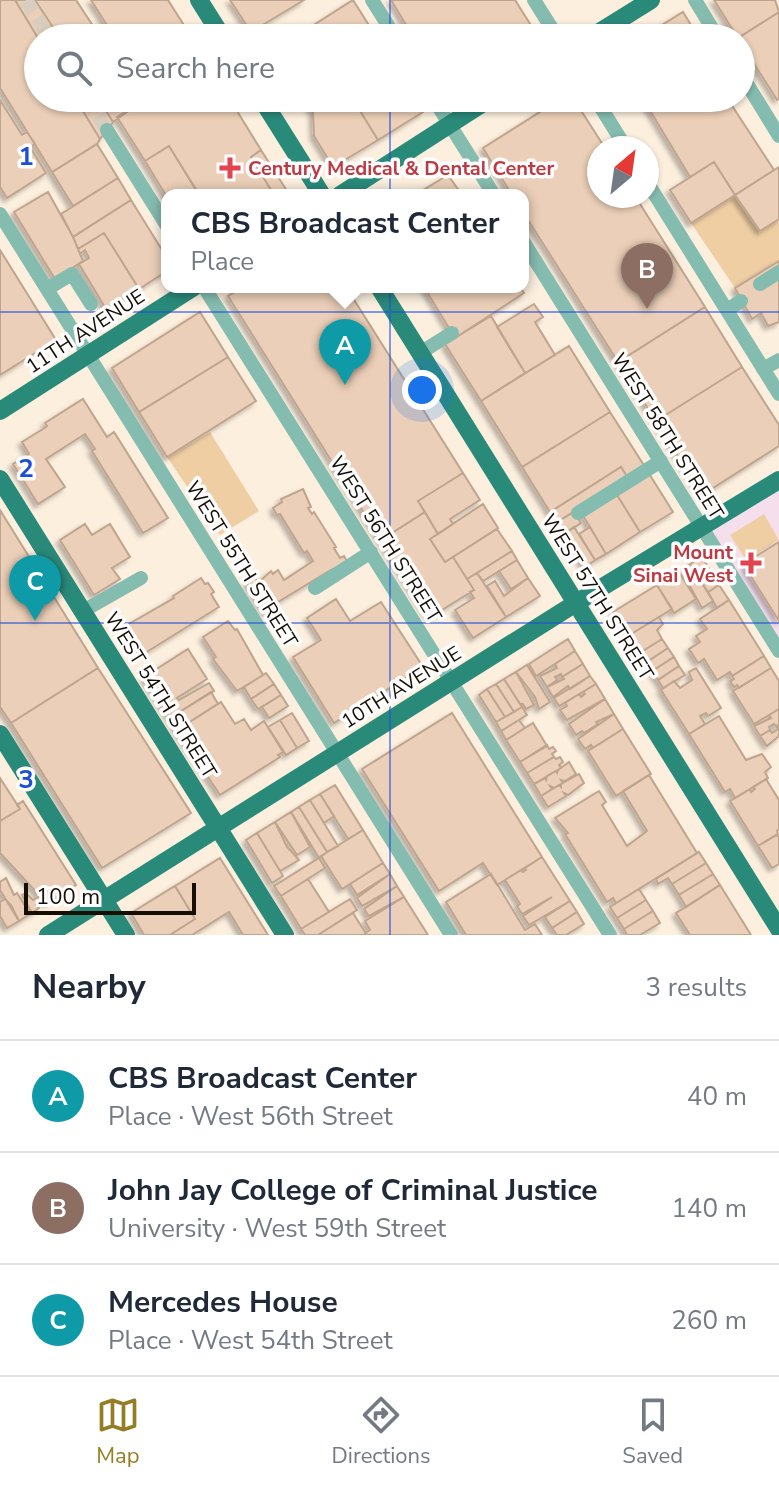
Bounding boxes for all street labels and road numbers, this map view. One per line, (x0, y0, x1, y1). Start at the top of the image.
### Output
street label: 11TH AVENUE (21, 283, 150, 380)
street label: WEST 58TH STREET (605, 348, 730, 525)
street label: WEST 56TH STREET (323, 451, 448, 628)
street label: WEST 55TH STREET (179, 476, 304, 653)
street label: WEST 57TH STREET (535, 509, 660, 686)
street label: WEST 54TH STREET (98, 607, 223, 784)
street label: 10TH AVENUE (336, 640, 466, 735)

